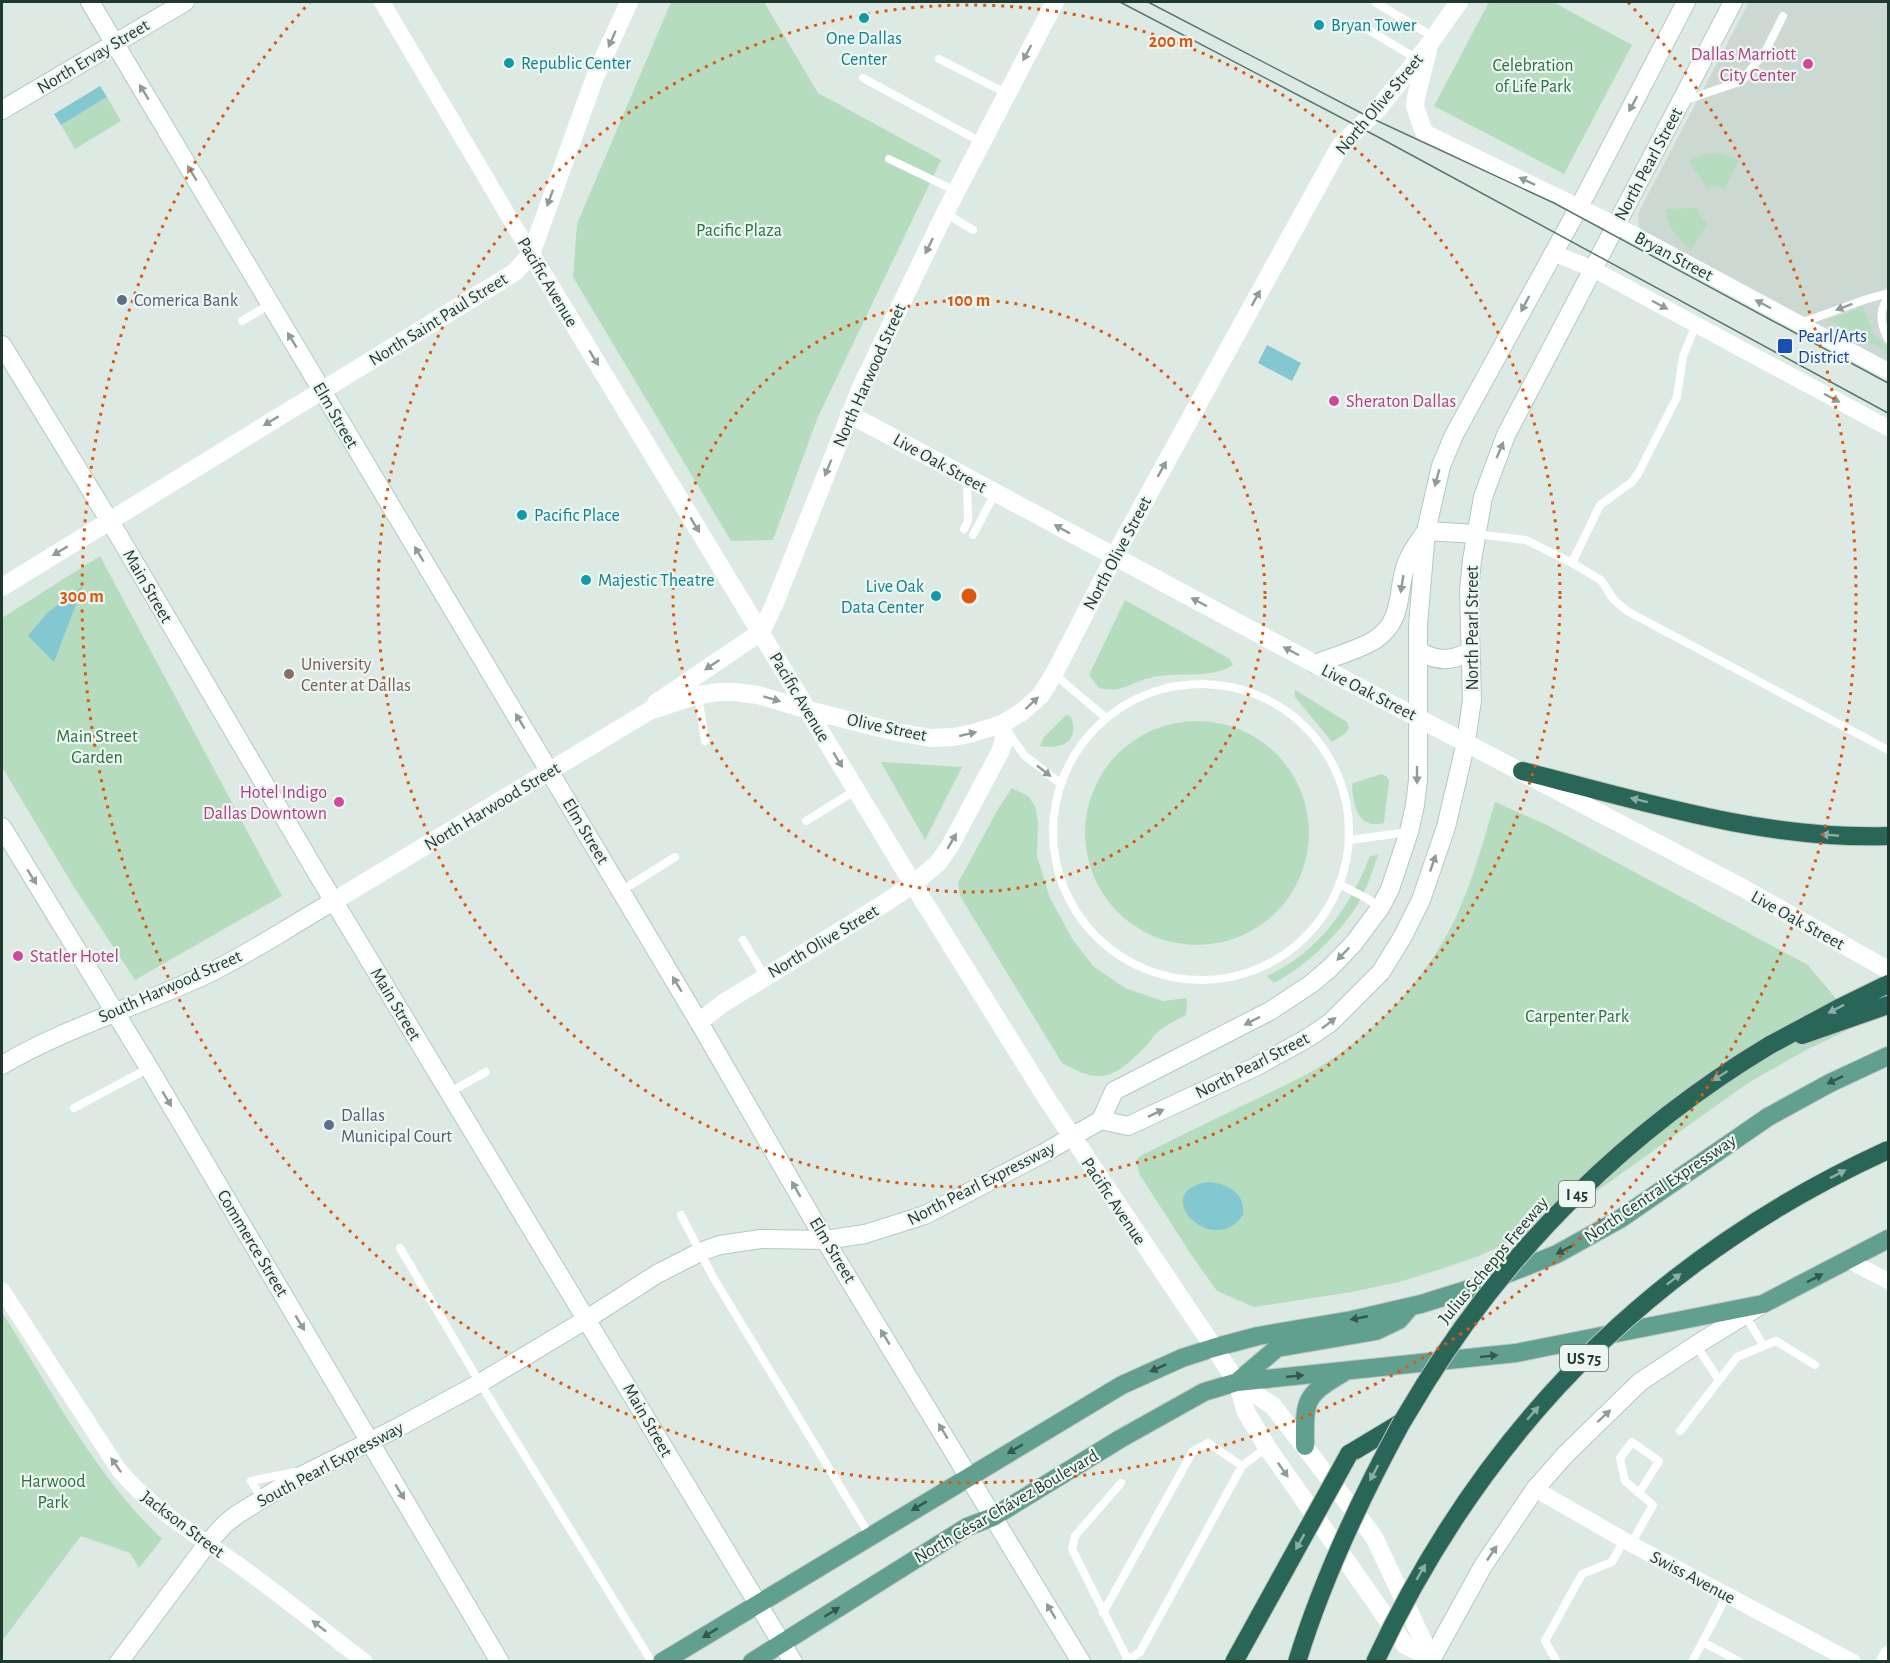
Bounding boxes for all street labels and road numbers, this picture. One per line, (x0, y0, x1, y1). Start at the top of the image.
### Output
street label: North Ervay Street (34, 16, 153, 97)
street label: North Olive Street (1332, 51, 1427, 159)
street label: North Pearl Street (1612, 105, 1686, 224)
street label: Bryan Street (1631, 229, 1716, 285)
street label: Pacific Avenue (513, 235, 581, 330)
street label: North Saint Paul Street (366, 270, 511, 370)
street label: North Harwood Street (830, 301, 910, 450)
street label: Elm Street (309, 379, 361, 452)
street label: Live Oak Street (890, 431, 989, 497)
street label: North Olive Street (1080, 494, 1155, 613)
street label: Main Street (119, 547, 175, 626)
street label: North Pearl Street (1464, 565, 1482, 691)
street label: Pacific Avenue (765, 650, 833, 745)
street label: Live Oak Street (1318, 661, 1419, 725)
street label: Olive Street (845, 711, 929, 745)
street label: North Harwood Street (422, 759, 564, 854)
street label: Elm Street (559, 796, 612, 868)
street label: Live Oak Street (1748, 888, 1847, 954)
street label: North Olive Street (765, 902, 882, 982)
street label: South Harwood Street (96, 947, 245, 1027)
street label: Main Street (366, 965, 424, 1044)
street label: North Pearl Street (1193, 1029, 1313, 1102)
street label: North Central Expressway (1581, 1131, 1740, 1246)
street label: North Pearl Expressway (905, 1139, 1059, 1229)
street label: Pacific Avenue (1078, 1155, 1149, 1248)
road number: I 45 (1559, 1181, 1595, 1207)
street label: Commerce Street (213, 1187, 291, 1300)
street label: Julius Schepps Freeway (1435, 1193, 1552, 1328)
street label: Elm Street (806, 1215, 859, 1287)
road number: US 75 (1560, 1345, 1608, 1371)
street label: Main Street (619, 1381, 675, 1460)
street label: South Pearl Expressway (254, 1419, 407, 1511)
street label: North César Chávez Boulevard (911, 1447, 1102, 1567)
street label: Jackson Street (138, 1488, 227, 1562)
street label: Swiss Avenue (1647, 1548, 1738, 1608)

